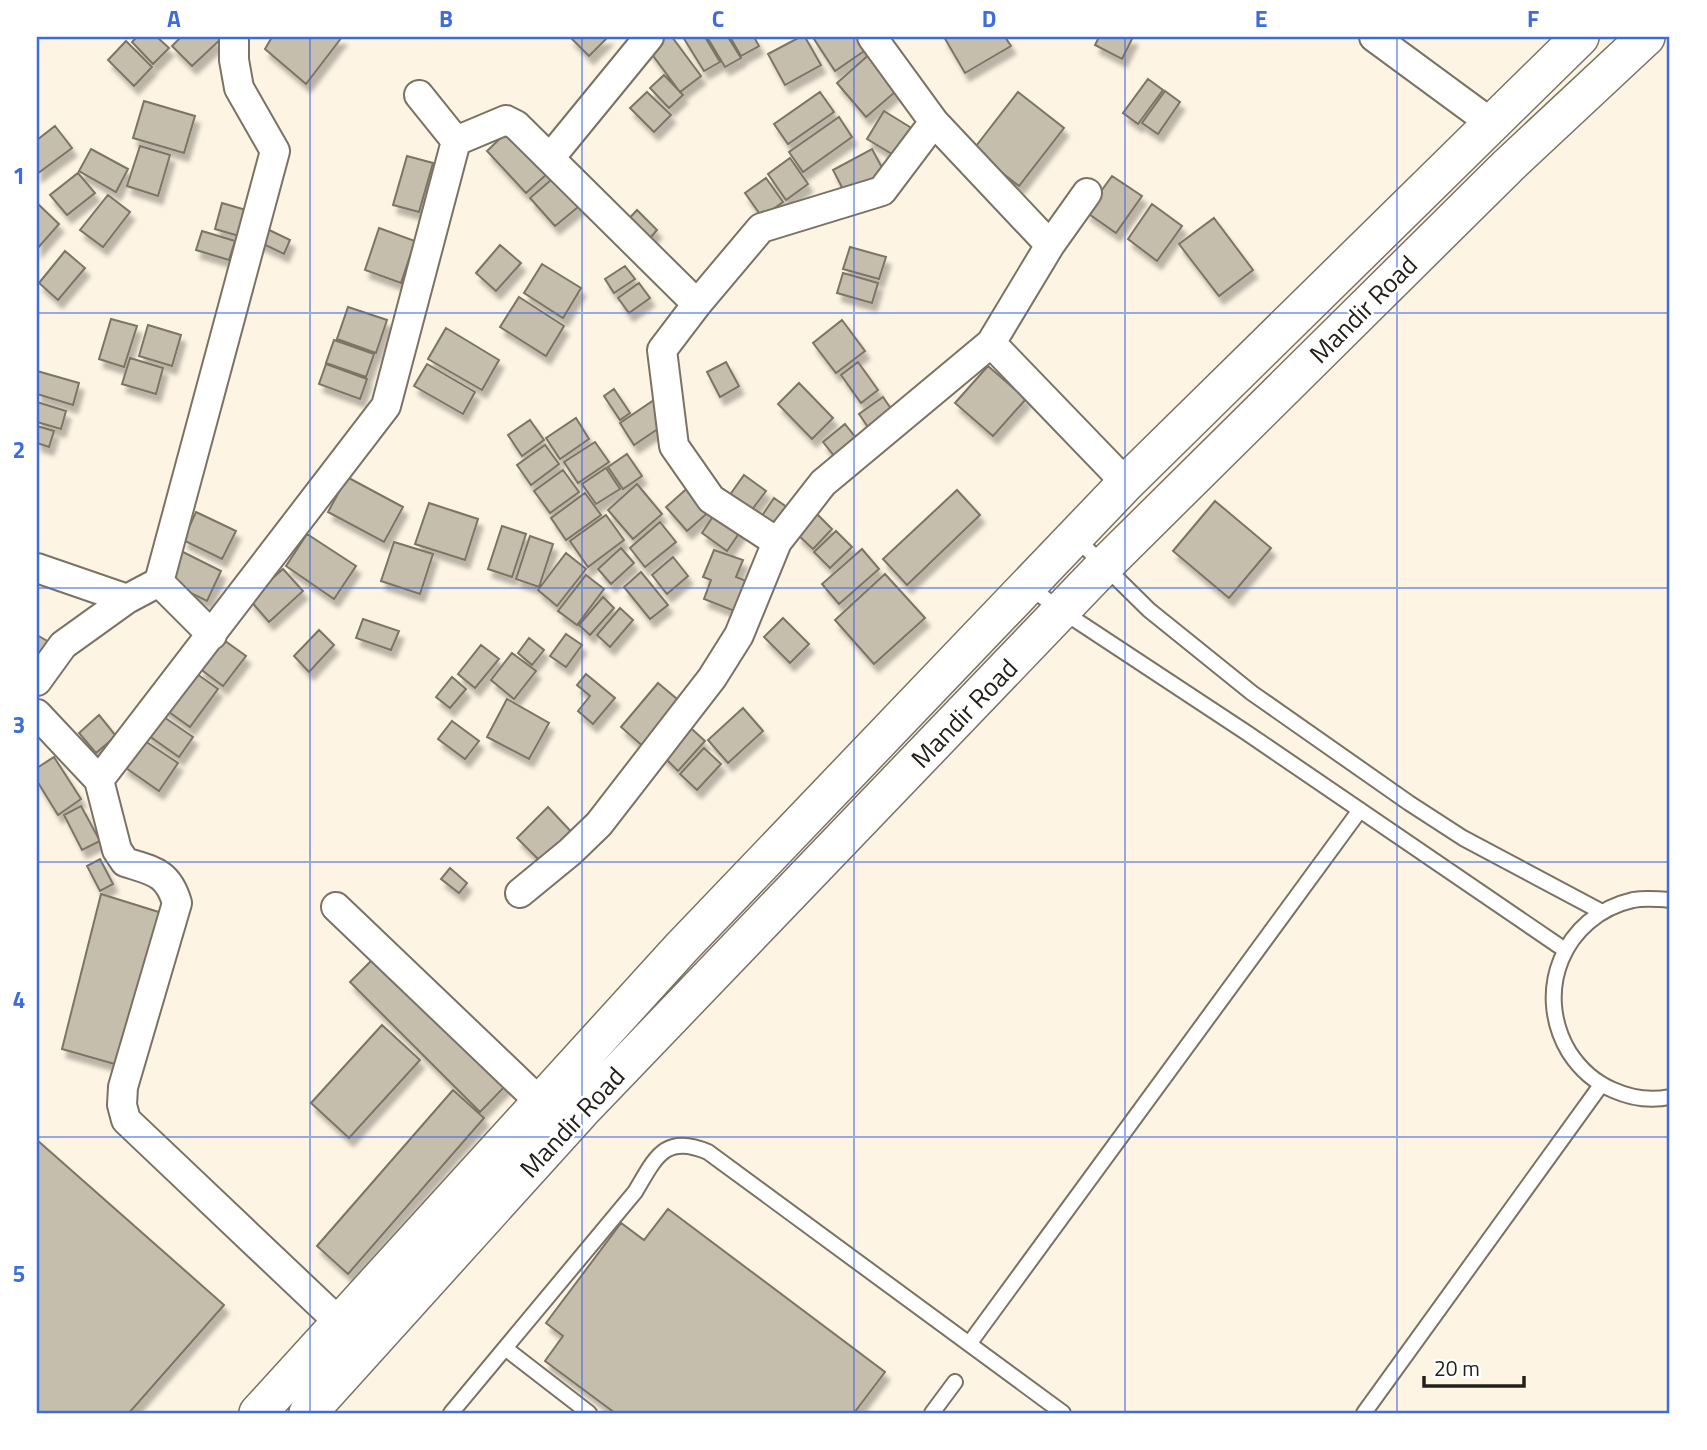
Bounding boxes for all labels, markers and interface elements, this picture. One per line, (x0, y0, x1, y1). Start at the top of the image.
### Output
text: A (167, 1, 181, 36)
text: B (439, 1, 453, 36)
text: C (712, 1, 724, 36)
text: D (982, 1, 996, 36)
text: E (1255, 1, 1267, 36)
text: F (1527, 1, 1539, 36)
text: 1 (13, 158, 25, 193)
street label: Mandir Road (1300, 246, 1426, 372)
text: 2 (13, 432, 25, 467)
street label: Mandir Road (902, 649, 1026, 777)
text: 3 (13, 707, 25, 742)
text: 4 (13, 982, 25, 1017)
street label: Mandir Road (510, 1058, 634, 1186)
text: 5 (13, 1256, 25, 1291)
scale bar (1424, 1345, 1523, 1389)
text: 20 m (1434, 1352, 1480, 1384)

